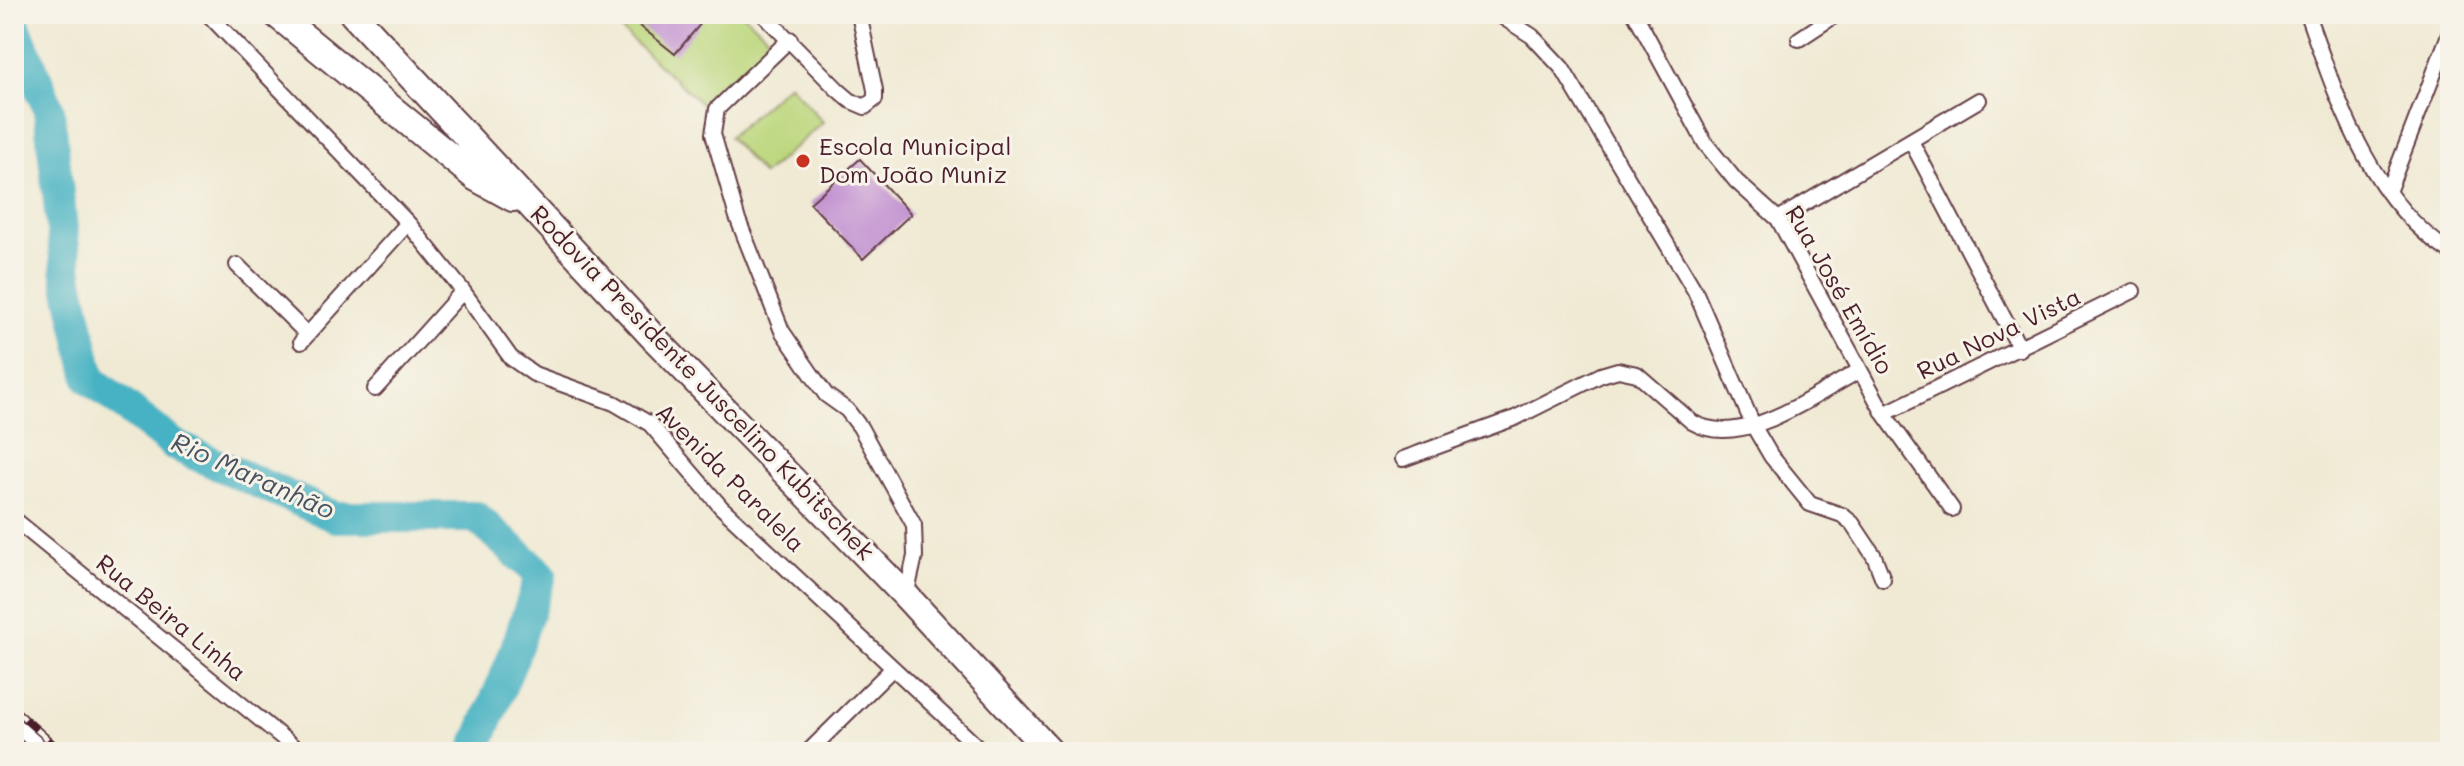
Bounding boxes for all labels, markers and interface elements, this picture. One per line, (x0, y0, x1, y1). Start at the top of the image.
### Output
place label: Escola Municipal Dom João Muniz (819, 130, 1012, 189)
marker: Escola Municipal Dom João Muniz (794, 152, 812, 170)
street label: Rodovia Presidente Juscelino Kubitschek (524, 198, 882, 566)
street label: Rua José Emídio (1779, 199, 1901, 379)
street label: Rua Nova Vista (1911, 280, 2085, 386)
street label: Avenida Paralela (650, 396, 812, 558)
water label: Rio Maranhão (166, 424, 340, 526)
street label: Rua Beira Linha (90, 547, 253, 687)

